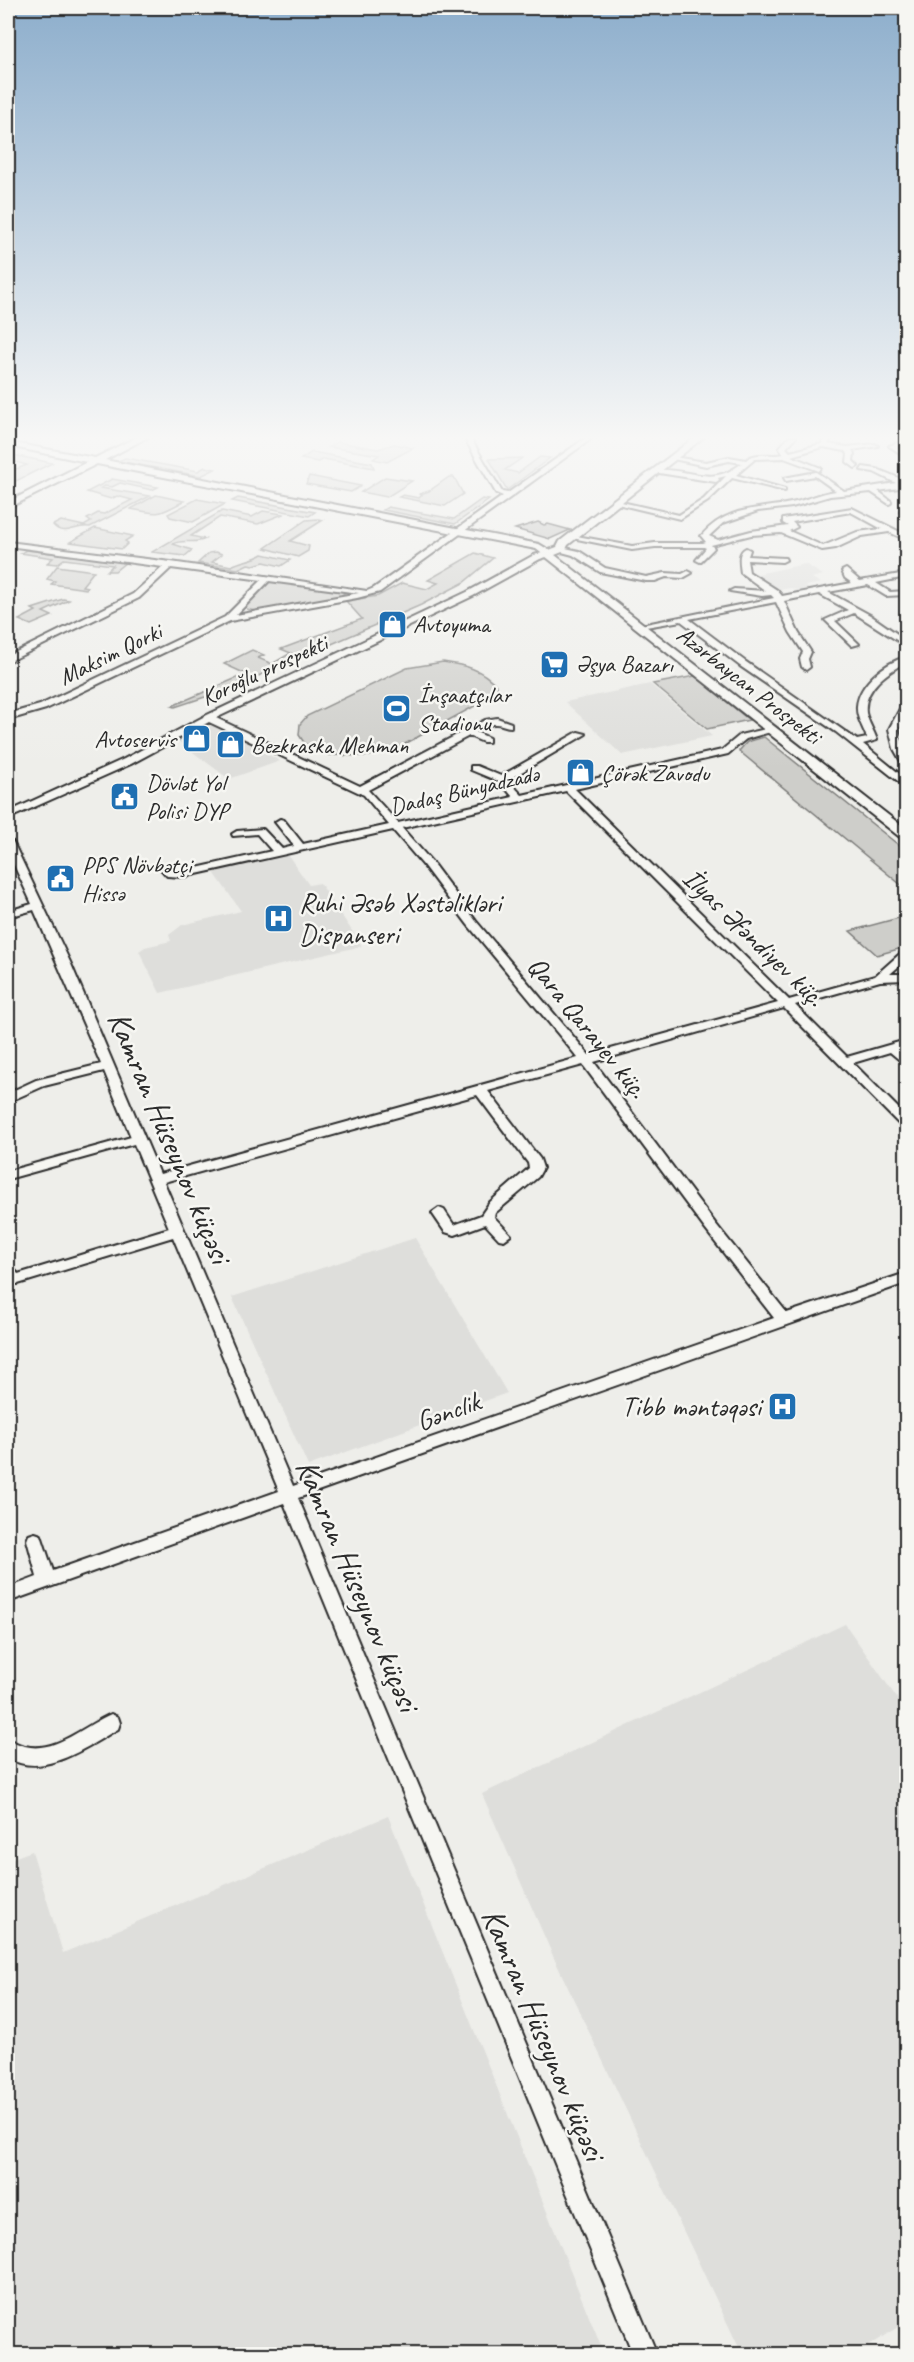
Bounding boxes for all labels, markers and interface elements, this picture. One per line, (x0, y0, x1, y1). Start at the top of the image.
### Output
shop icon: Avtoyuma (376, 608, 408, 640)
place label: Avtoyuma (413, 609, 492, 639)
street label: Maksim Qorki (54, 615, 169, 692)
street label: Azərbaycan Prospekti (671, 619, 829, 752)
street label: Koroğlu prospekti (196, 627, 334, 712)
supermarket icon: Əşya Bazarı (539, 648, 571, 680)
place label: Əşya Bazarı (576, 649, 675, 679)
place label: İnşaatçılar Stadionu (418, 680, 513, 738)
sports icon: İnşaatçılar Stadionu (381, 693, 413, 725)
shop icon: Avtoservis (181, 723, 213, 755)
place label: Avtoservis (94, 724, 178, 754)
shop icon: Bezkraska Mehman (214, 729, 246, 761)
place label: Bezkraska Mehman (251, 730, 408, 760)
shop icon: Çörək Zavodu (564, 757, 596, 789)
street label: Dadaş Bünyadzadə (387, 758, 544, 822)
place label: Çörək Zavodu (601, 758, 711, 788)
place label: Dövlət Yol Polisi DYP (146, 768, 232, 826)
public building icon: Dövlət Yol Polisi DYP (109, 781, 141, 813)
place label: PPS Növbətçi Hissə (82, 850, 194, 908)
street label: İlyas Əfəndiyev küç. (675, 860, 833, 1014)
public building icon: PPS Növbətçi Hissə (45, 863, 77, 895)
place label: Ruhi Əsəb Xəstəlikləri Dispanseri (299, 885, 505, 952)
hospital icon: Ruhi Əsəb Xəstəlikləri Dispanseri (262, 902, 294, 934)
street label: Qara Qarayev küç. (520, 949, 656, 1105)
street label: Kamran Hüseynov küçəsi (98, 1005, 243, 1273)
street label: Gənclik (411, 1382, 487, 1439)
place label: Tibb məntəqəsi (622, 1389, 765, 1424)
hospital icon: Tibb məntəqəsi (766, 1390, 798, 1422)
street label: Kamran Hüseynov küçəsi (286, 1453, 431, 1721)
street label: Kamran Hüseynov küçəsi (472, 1902, 617, 2170)

